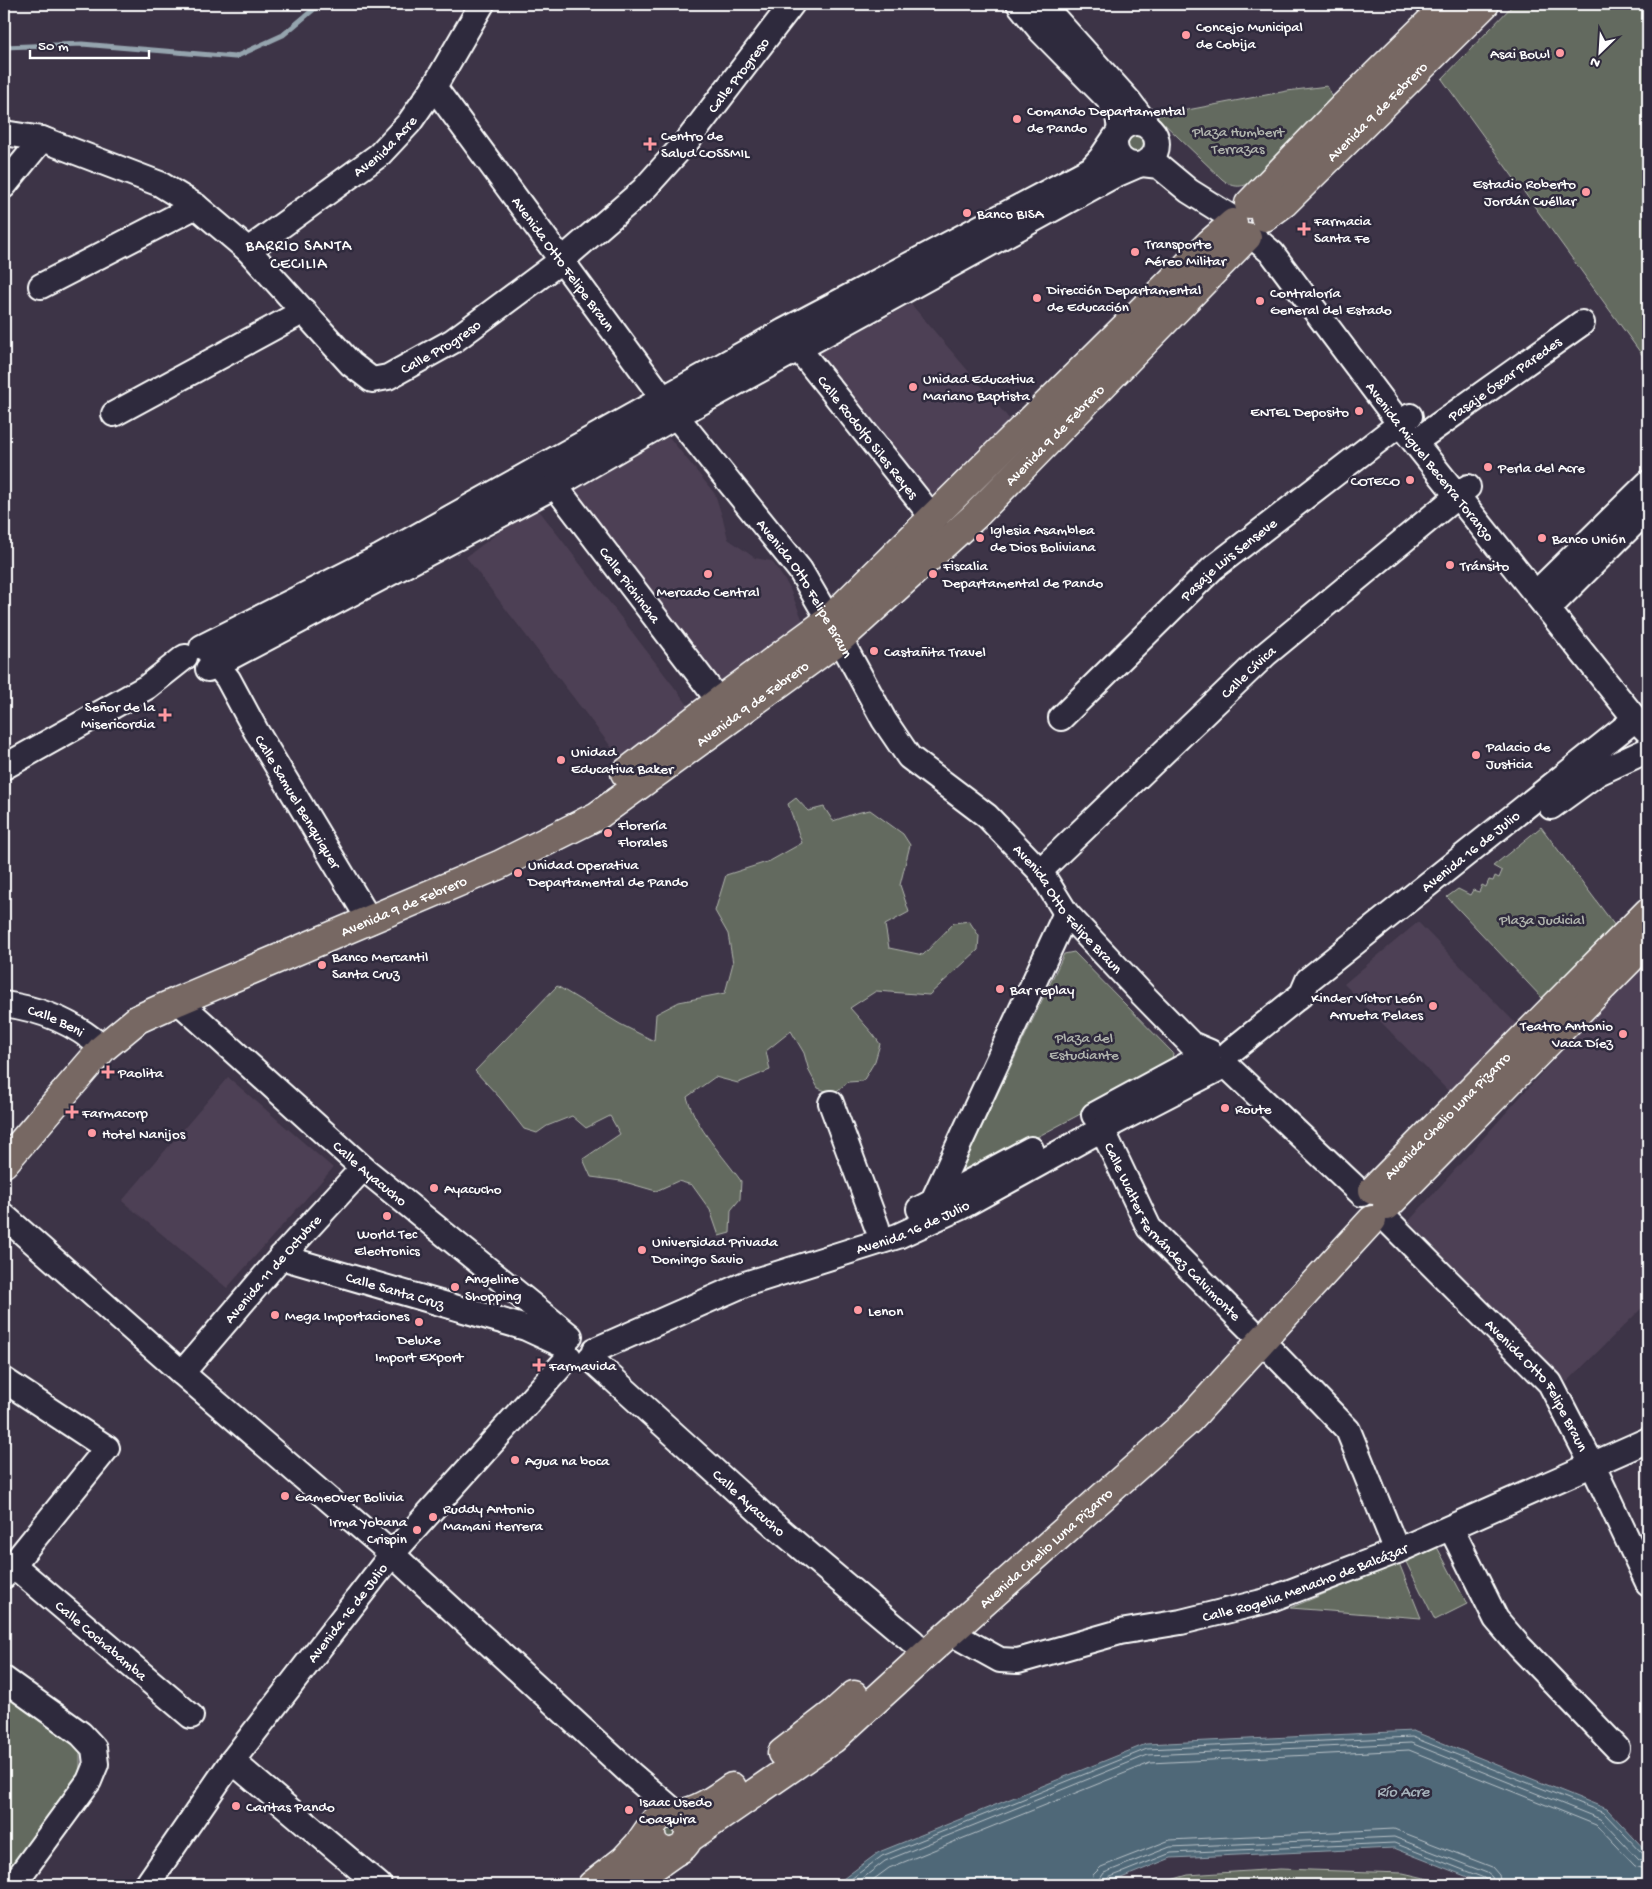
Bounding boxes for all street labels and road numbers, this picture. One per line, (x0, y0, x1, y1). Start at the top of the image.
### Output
street label: Calle Progreso (705, 34, 774, 117)
street label: Avenida 9 de Febrero (1324, 59, 1433, 167)
street label: Avenida Acre (350, 113, 422, 182)
street label: Avenida Otto Felipe Braun (507, 194, 618, 336)
street label: Calle Progreso (398, 316, 485, 379)
street label: Pasaje Óscar Paredes (1444, 333, 1566, 427)
street label: Calle Rodolfo Siles Reyes (812, 373, 922, 504)
street label: Avenida Miguel Becerra Toranzo (1361, 379, 1497, 546)
street label: Avenida 9 de Febrero (1002, 381, 1109, 491)
street label: Pasaje Luis Senseve (1177, 515, 1281, 607)
street label: Avenida Otto Felipe Braun (751, 516, 856, 662)
street label: Calle Pichincha (594, 544, 664, 628)
street label: Calle Cívica (1218, 642, 1281, 703)
street label: Avenida 9 de Febrero (693, 658, 813, 752)
street label: Calle Samuel Benquiquer (249, 732, 344, 874)
street label: Avenida 16 de Julio (1418, 807, 1524, 897)
street label: Avenida Otto Felipe Braun (1008, 841, 1125, 978)
street label: Avenida 9 de Febrero (339, 873, 470, 942)
street label: Calle Beni (25, 1002, 87, 1042)
street label: Avenida Chelio Luna Pizarro (1381, 1049, 1516, 1184)
street label: Calle Ayacucho (328, 1138, 410, 1211)
street label: Calle Walter Fernández Calvimonte (1099, 1140, 1244, 1326)
street label: Avenida 16 de Julio (854, 1197, 973, 1260)
street label: Avenida 11 de Octubre (221, 1212, 326, 1328)
street label: Calle Santa Cruz (343, 1269, 447, 1315)
street label: Avenida Otto Felipe Braun (1480, 1316, 1591, 1455)
street label: Calle Ayacucho (708, 1466, 788, 1542)
street label: Avenida Chelio Luna Pizarro (976, 1485, 1117, 1613)
street label: Calle Rogelia Menacho de Balcázar (1201, 1540, 1413, 1627)
street label: Avenida 16 de Julio (304, 1560, 393, 1667)
street label: Calle Cochabamba (50, 1598, 150, 1686)

